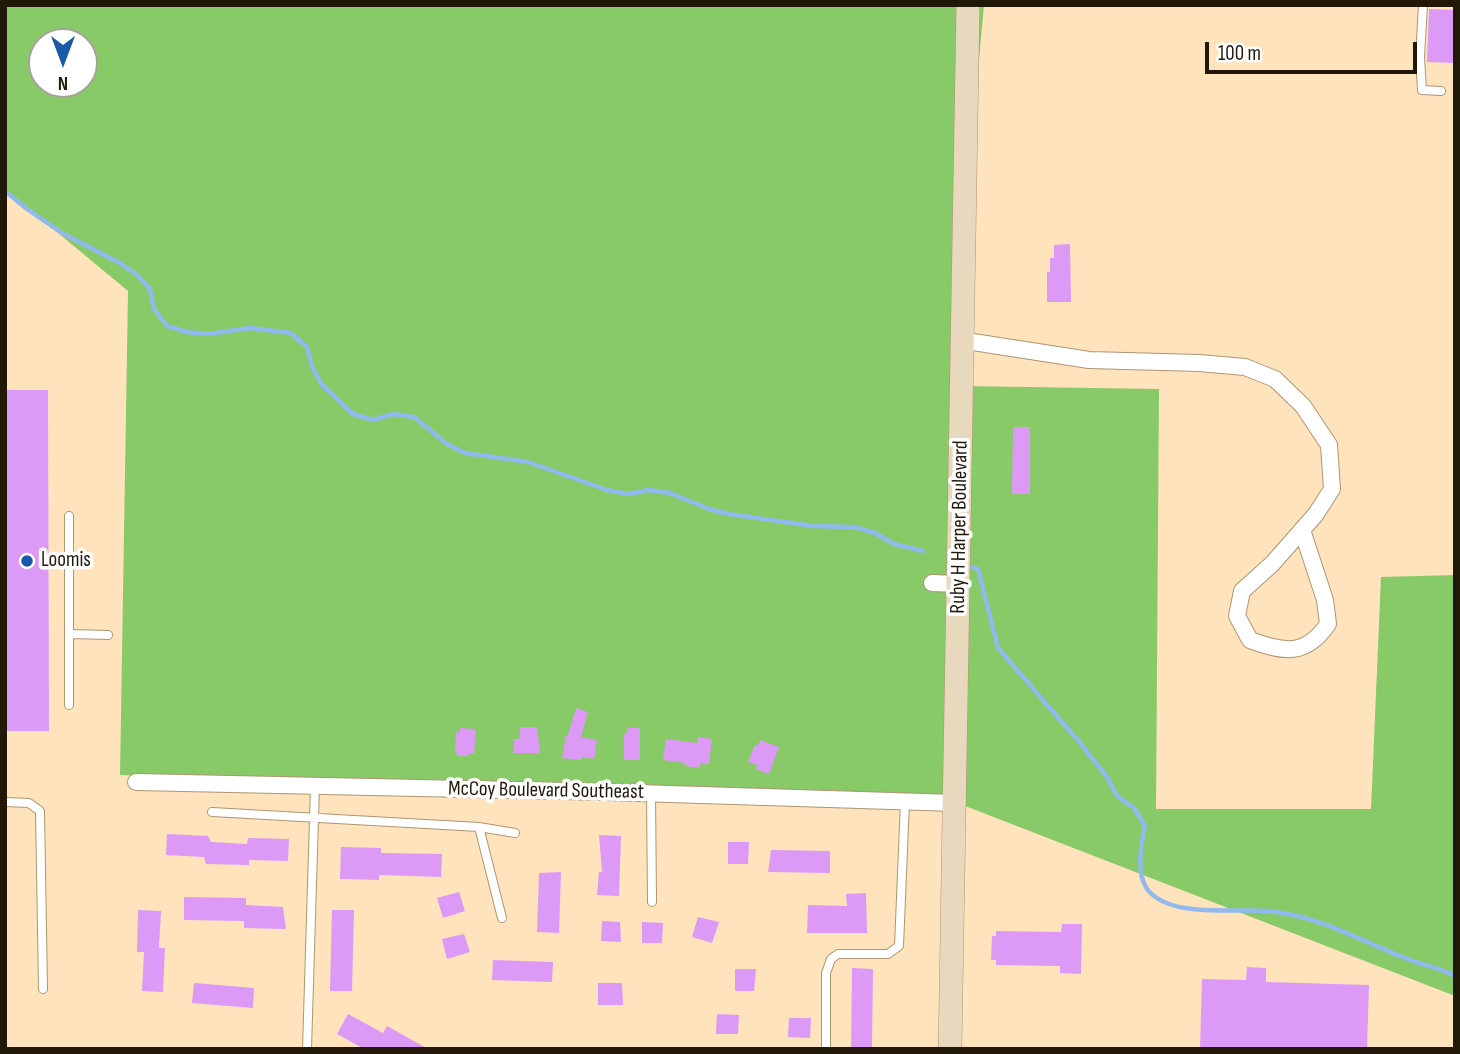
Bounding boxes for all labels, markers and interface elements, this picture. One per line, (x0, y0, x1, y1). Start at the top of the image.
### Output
north arrow (28, 28, 98, 98)
scale bar (1208, 28, 1420, 72)
text: 100 m (1218, 41, 1261, 66)
text: N (58, 71, 68, 94)
street label: Ruby H Harper Boulevard (946, 440, 974, 614)
place label: Loomis (41, 548, 91, 574)
marker: Loomis (19, 553, 35, 569)
street label: McCoy Boulevard Southeast (448, 777, 644, 805)

